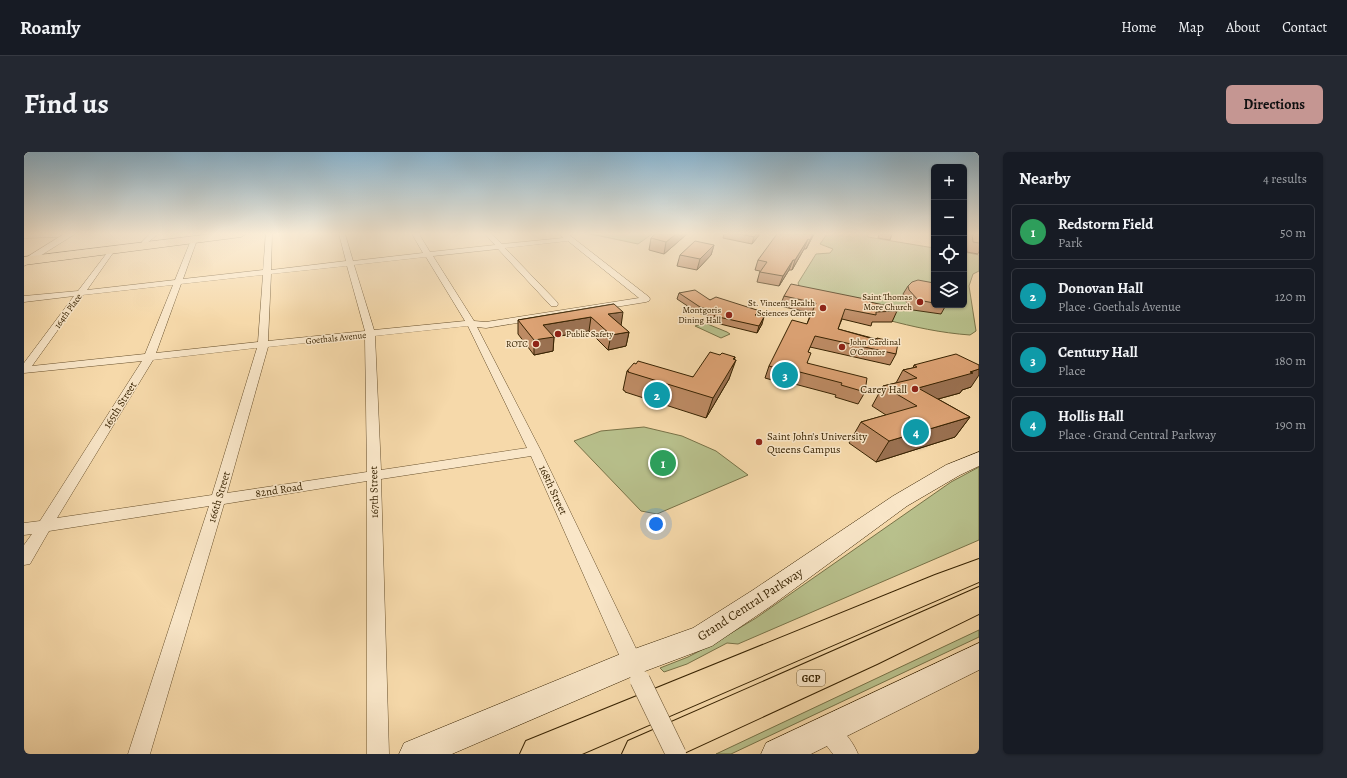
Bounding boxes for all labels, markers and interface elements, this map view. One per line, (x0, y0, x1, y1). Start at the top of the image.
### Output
text: Roamly (20, 15, 80, 41)
text: Home (1121, 18, 1156, 37)
text: Map (1178, 18, 1204, 37)
text: About (1226, 18, 1260, 37)
text: Contact (1282, 18, 1327, 37)
text: Find us (24, 85, 109, 123)
button: Directions (1226, 85, 1323, 124)
map controls (931, 164, 967, 308)
button: + (931, 164, 967, 200)
text: Nearby (1019, 167, 1070, 190)
text: 4 results (1263, 170, 1307, 187)
button: − (931, 200, 967, 236)
text: Redstorm Field (1058, 214, 1153, 234)
text: 1 (1031, 224, 1035, 241)
text: 50 m (1280, 224, 1306, 241)
text: Park (1058, 234, 1082, 251)
button: locate (931, 236, 967, 272)
button: layers (931, 272, 967, 308)
text: Donovan Hall (1058, 278, 1143, 298)
text: 2 (1030, 288, 1036, 305)
text: 120 m (1275, 288, 1306, 305)
street label: 164th Place (51, 291, 85, 331)
place label: Saint Thomas More Church (862, 291, 912, 313)
place label: St. Vincent Health Sciences Center (748, 297, 816, 319)
marker: Saint Thomas More Church (915, 297, 925, 307)
text: Place · Goethals Avenue (1058, 298, 1181, 315)
marker: St. Vincent Health Sciences Center (818, 303, 828, 313)
place label: Montgoris Dining Hall (678, 304, 722, 326)
marker: Montgoris Dining Hall (724, 310, 734, 320)
place label: Public Safety (566, 328, 614, 340)
street label: Goethals Avenue (305, 329, 367, 347)
marker: Public Safety (553, 329, 563, 339)
place label: John Cardinal O'Connor (850, 336, 901, 358)
place label: ROTC (506, 338, 528, 350)
marker: ROTC (531, 339, 541, 349)
marker: John Cardinal O'Connor (837, 342, 847, 352)
text: Century Hall (1058, 342, 1138, 362)
text: 3 (1030, 352, 1036, 369)
text: 180 m (1275, 352, 1306, 369)
pin: 3 (772, 360, 798, 390)
text: Place (1058, 362, 1086, 379)
street label: 165th Street (100, 379, 140, 431)
pin: 2 (644, 380, 670, 410)
place label: Carey Hall (860, 382, 907, 397)
marker: Carey Hall (910, 384, 920, 394)
text: Hollis Hall (1058, 406, 1124, 426)
text: 4 (1030, 416, 1036, 433)
text: 190 m (1275, 416, 1306, 433)
pin: 4 (903, 417, 929, 447)
text: Place · Grand Central Parkway (1058, 426, 1216, 443)
place label: Saint John's University Queens Campus (767, 429, 867, 457)
marker: Saint John's University Queens Campus (754, 437, 764, 447)
pin: 1 (650, 448, 676, 478)
street label: 168th Street (535, 463, 571, 517)
street label: 167th Street (366, 465, 382, 518)
street label: 166th Street (204, 469, 234, 524)
street label: 82nd Road (254, 479, 304, 501)
your location (646, 514, 666, 534)
street label: Grand Central Parkway (694, 563, 806, 645)
road number: GCP (797, 670, 825, 686)

